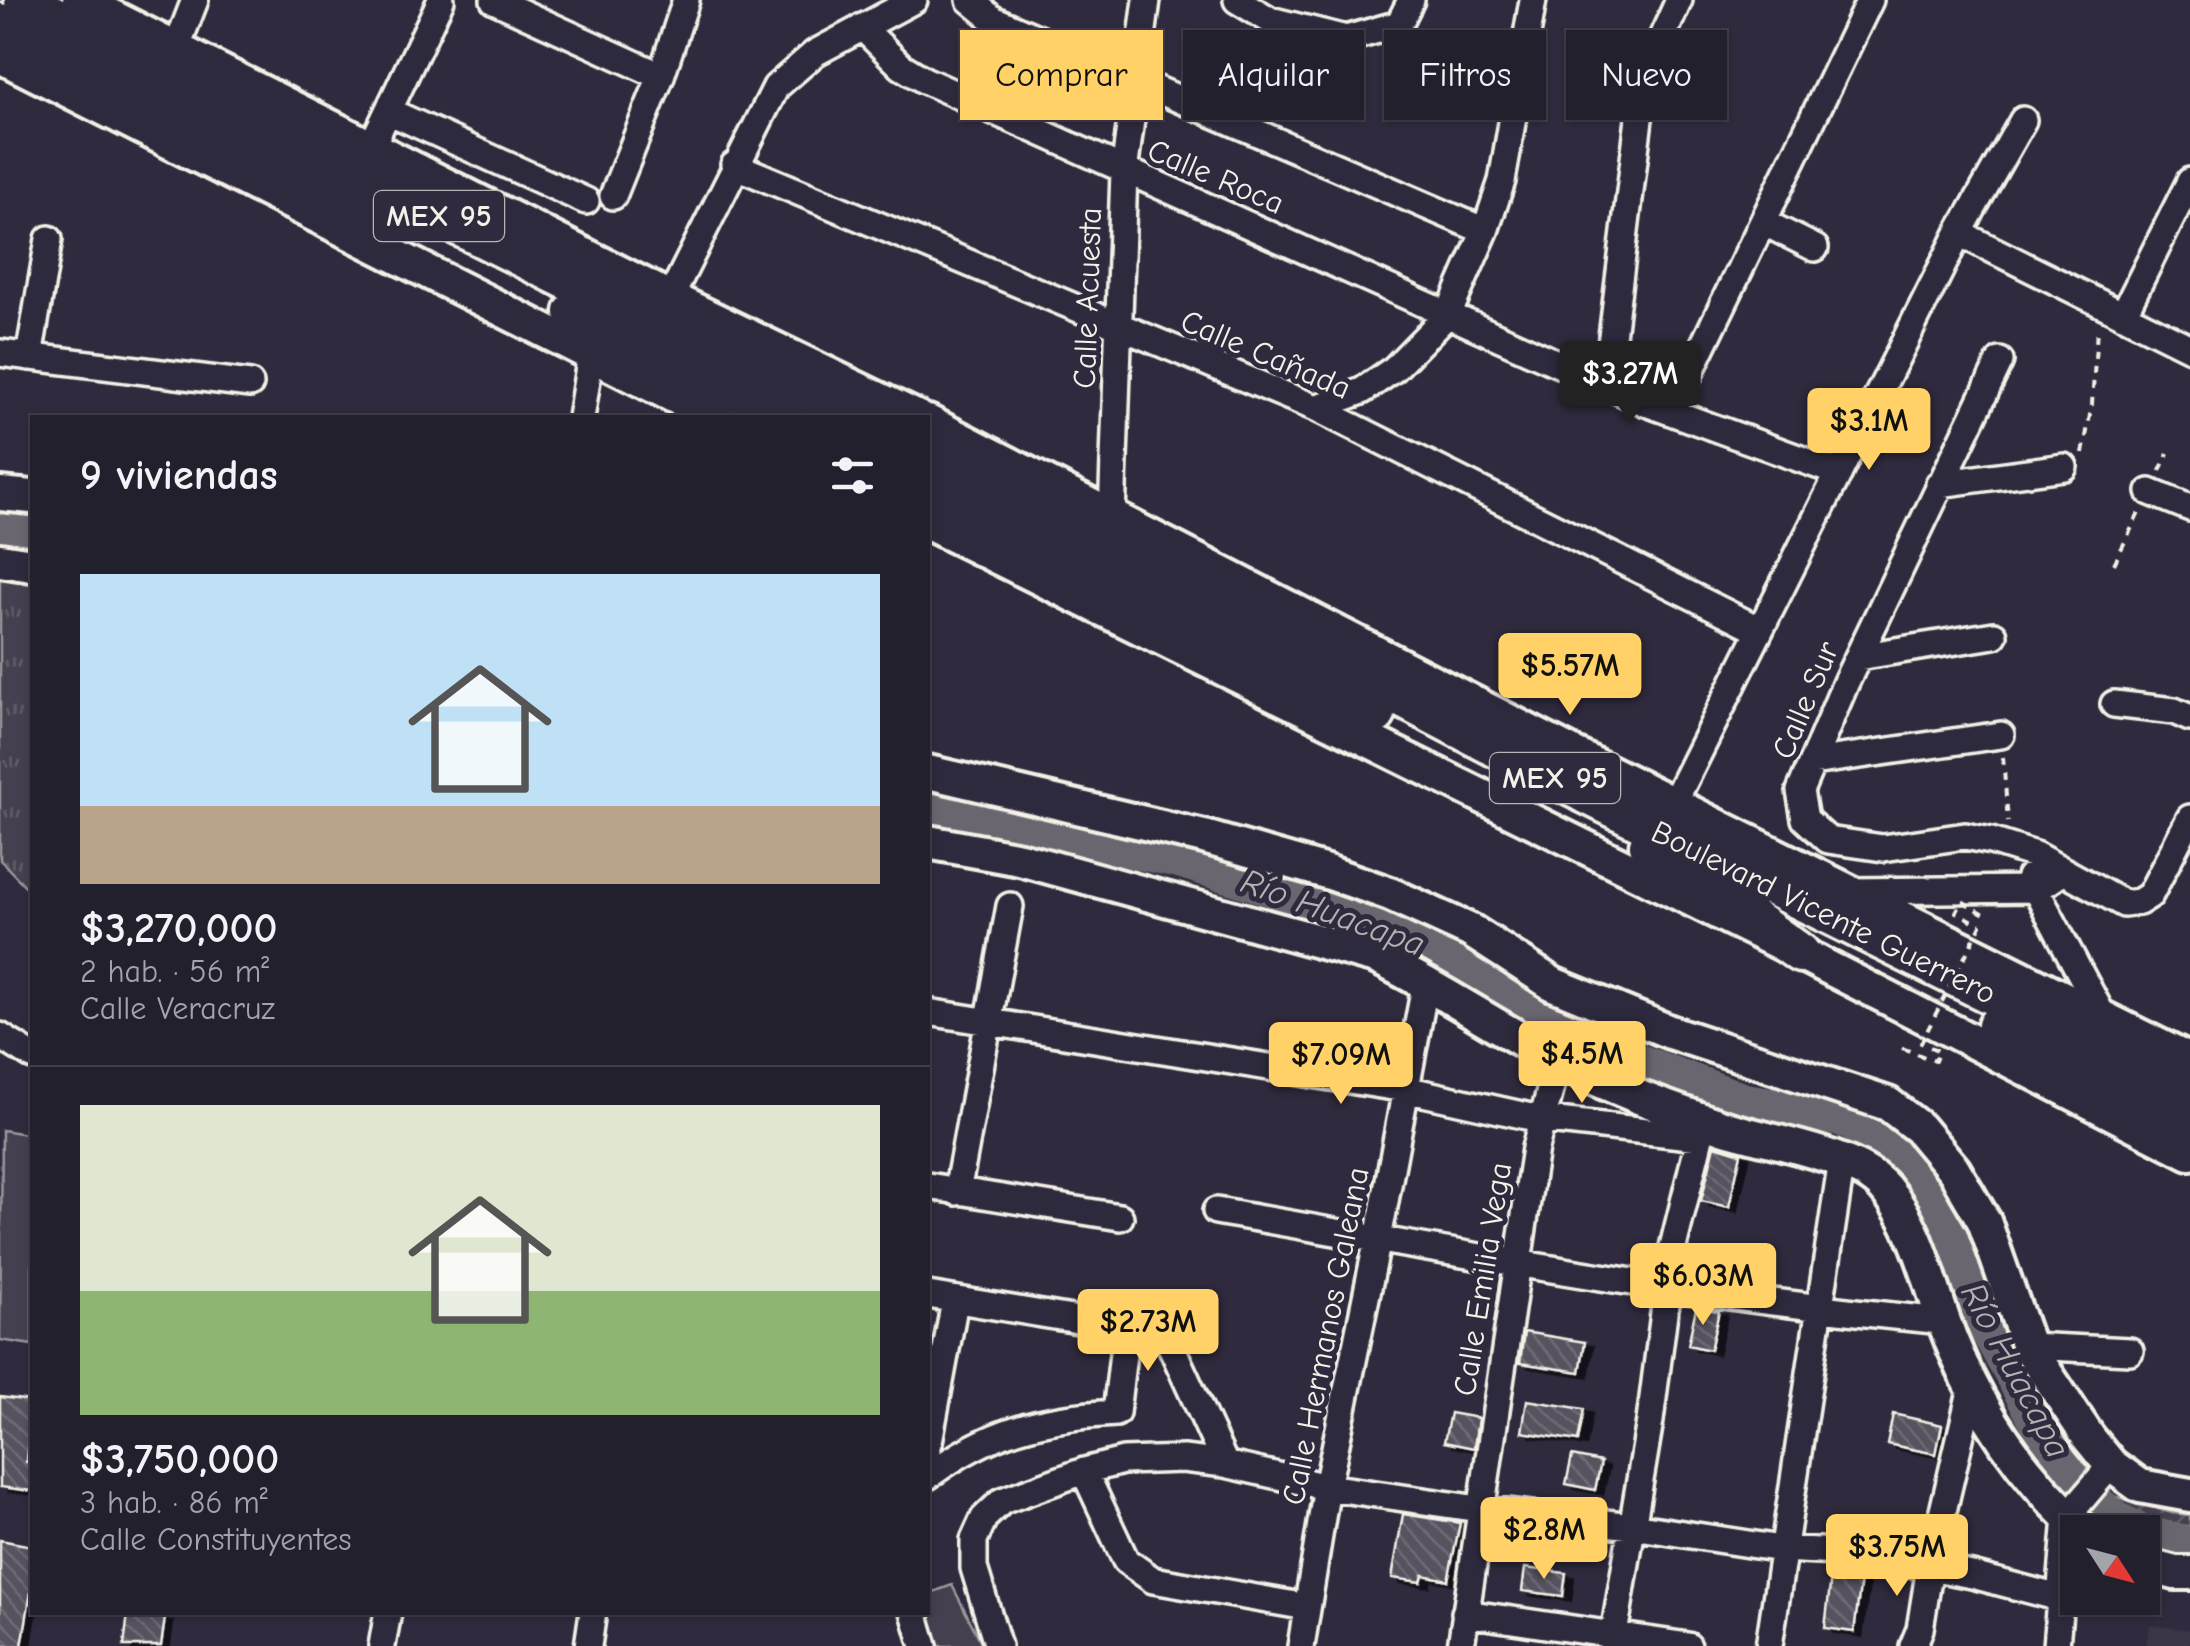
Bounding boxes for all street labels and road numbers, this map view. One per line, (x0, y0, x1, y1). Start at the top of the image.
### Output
street label: Calle Roca (1142, 131, 1290, 222)
road number: MEX 95 (374, 191, 504, 241)
street label: Calle Acuesta (1066, 207, 1109, 389)
street label: Calle Cañada (1175, 302, 1356, 407)
street label: Calle Sur (1764, 636, 1847, 764)
road number: MEX 95 (1490, 753, 1620, 803)
street label: Boulevard Vicente Guerrero (1646, 813, 2002, 1012)
street label: Calle Emilia Vega (1446, 1160, 1519, 1399)
street label: Calle Hermanos Galeana (1275, 1164, 1376, 1508)

